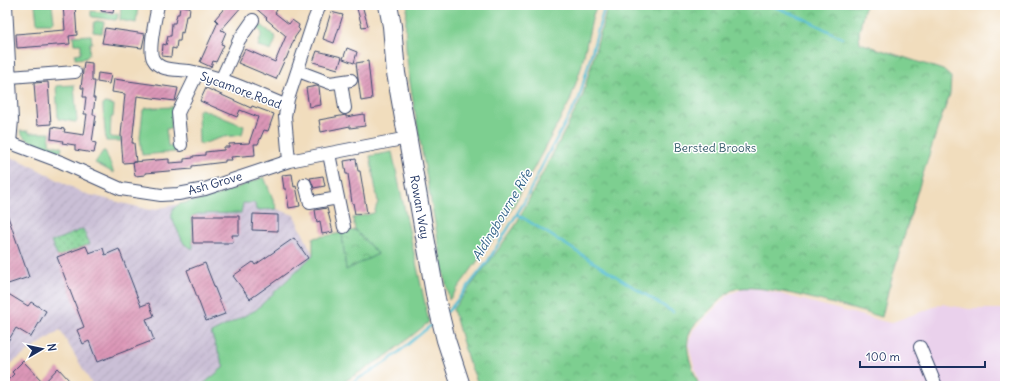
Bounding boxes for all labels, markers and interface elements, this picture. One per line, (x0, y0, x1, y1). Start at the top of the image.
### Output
street label: Sycamore Road (198, 68, 284, 112)
park label: Bersted Brooks (674, 140, 756, 155)
water label: Aldingbourne Rife (468, 165, 537, 264)
street label: Ash Grove (186, 168, 244, 198)
street label: Rowan Way (407, 174, 433, 240)
north arrow (22, 329, 62, 369)
text: N (44, 343, 59, 352)
scale bar (860, 343, 985, 369)
text: 100 m (866, 349, 900, 364)

